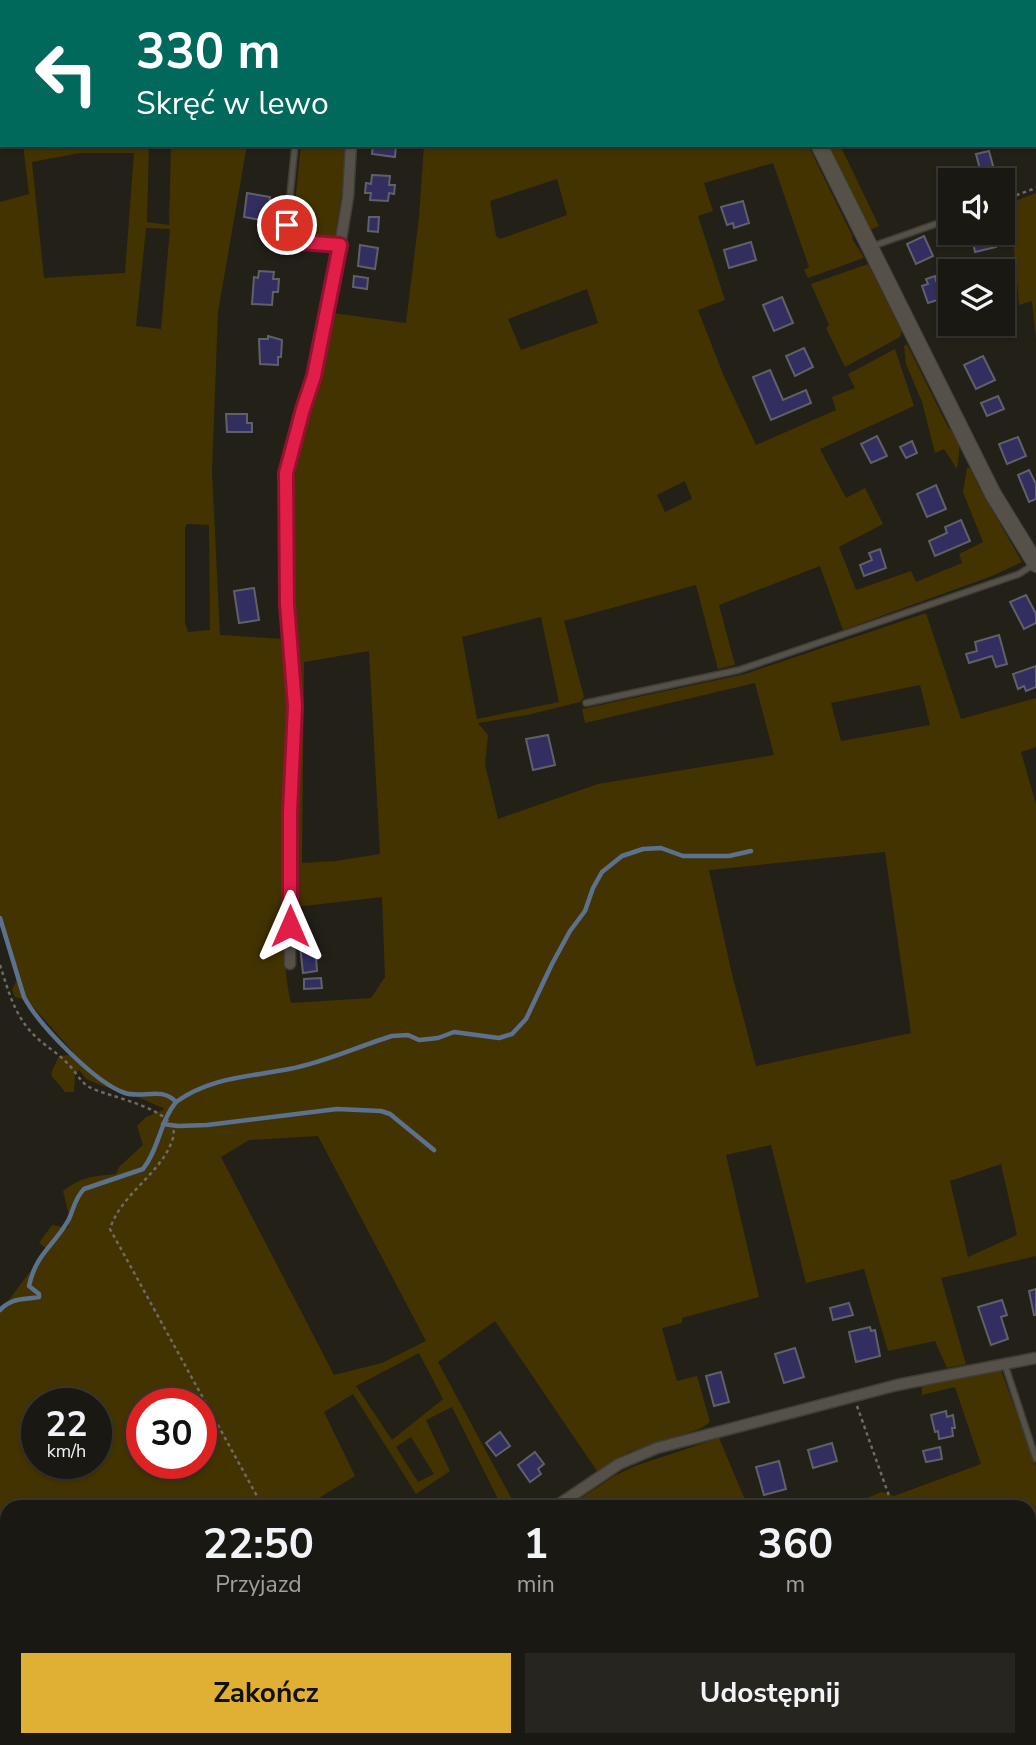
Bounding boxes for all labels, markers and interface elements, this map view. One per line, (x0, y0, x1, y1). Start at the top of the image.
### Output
text: 330 m (136, 18, 280, 85)
icon: left (21, 28, 112, 119)
text: Skręć w lewo (136, 82, 329, 125)
map controls (938, 168, 1015, 336)
button: sound (938, 168, 1015, 245)
pin (257, 195, 317, 255)
icon: arrive (268, 206, 306, 244)
button: layers (938, 259, 1015, 336)
position arrow (253, 889, 327, 963)
speed limit sign: 30 (126, 1388, 217, 1479)
text: 22 (45, 1401, 88, 1448)
text: km/h (47, 1439, 86, 1463)
text: 22:50 (203, 1516, 314, 1573)
text: 1 (523, 1516, 548, 1573)
text: 360 (758, 1516, 833, 1573)
text: Przyjazd (215, 1569, 302, 1600)
text: min (517, 1569, 555, 1600)
text: m (786, 1569, 805, 1600)
button: Zakończ (21, 1653, 511, 1733)
button: Udostępnij (525, 1653, 1015, 1733)

